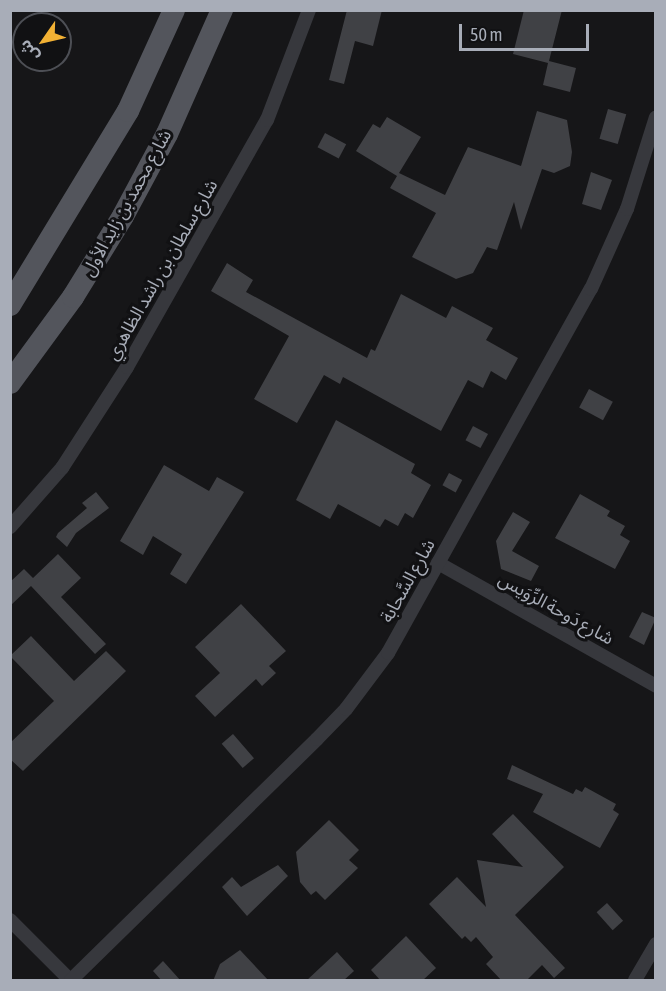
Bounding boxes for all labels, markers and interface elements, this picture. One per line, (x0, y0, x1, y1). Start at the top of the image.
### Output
north arrow (12, 12, 72, 72)
scale bar (462, 12, 592, 50)
text: 50 m (470, 24, 502, 45)
text: ش (15, 37, 42, 65)
street label: شارع محمد بن زايد الأول (78, 126, 176, 280)
street label: شارع سلطان بن راشد الظاهري (101, 176, 223, 364)
street label: شارع السَّحابة (376, 535, 440, 627)
street label: شارع دَوحة الرِّوَيس (495, 568, 617, 650)

